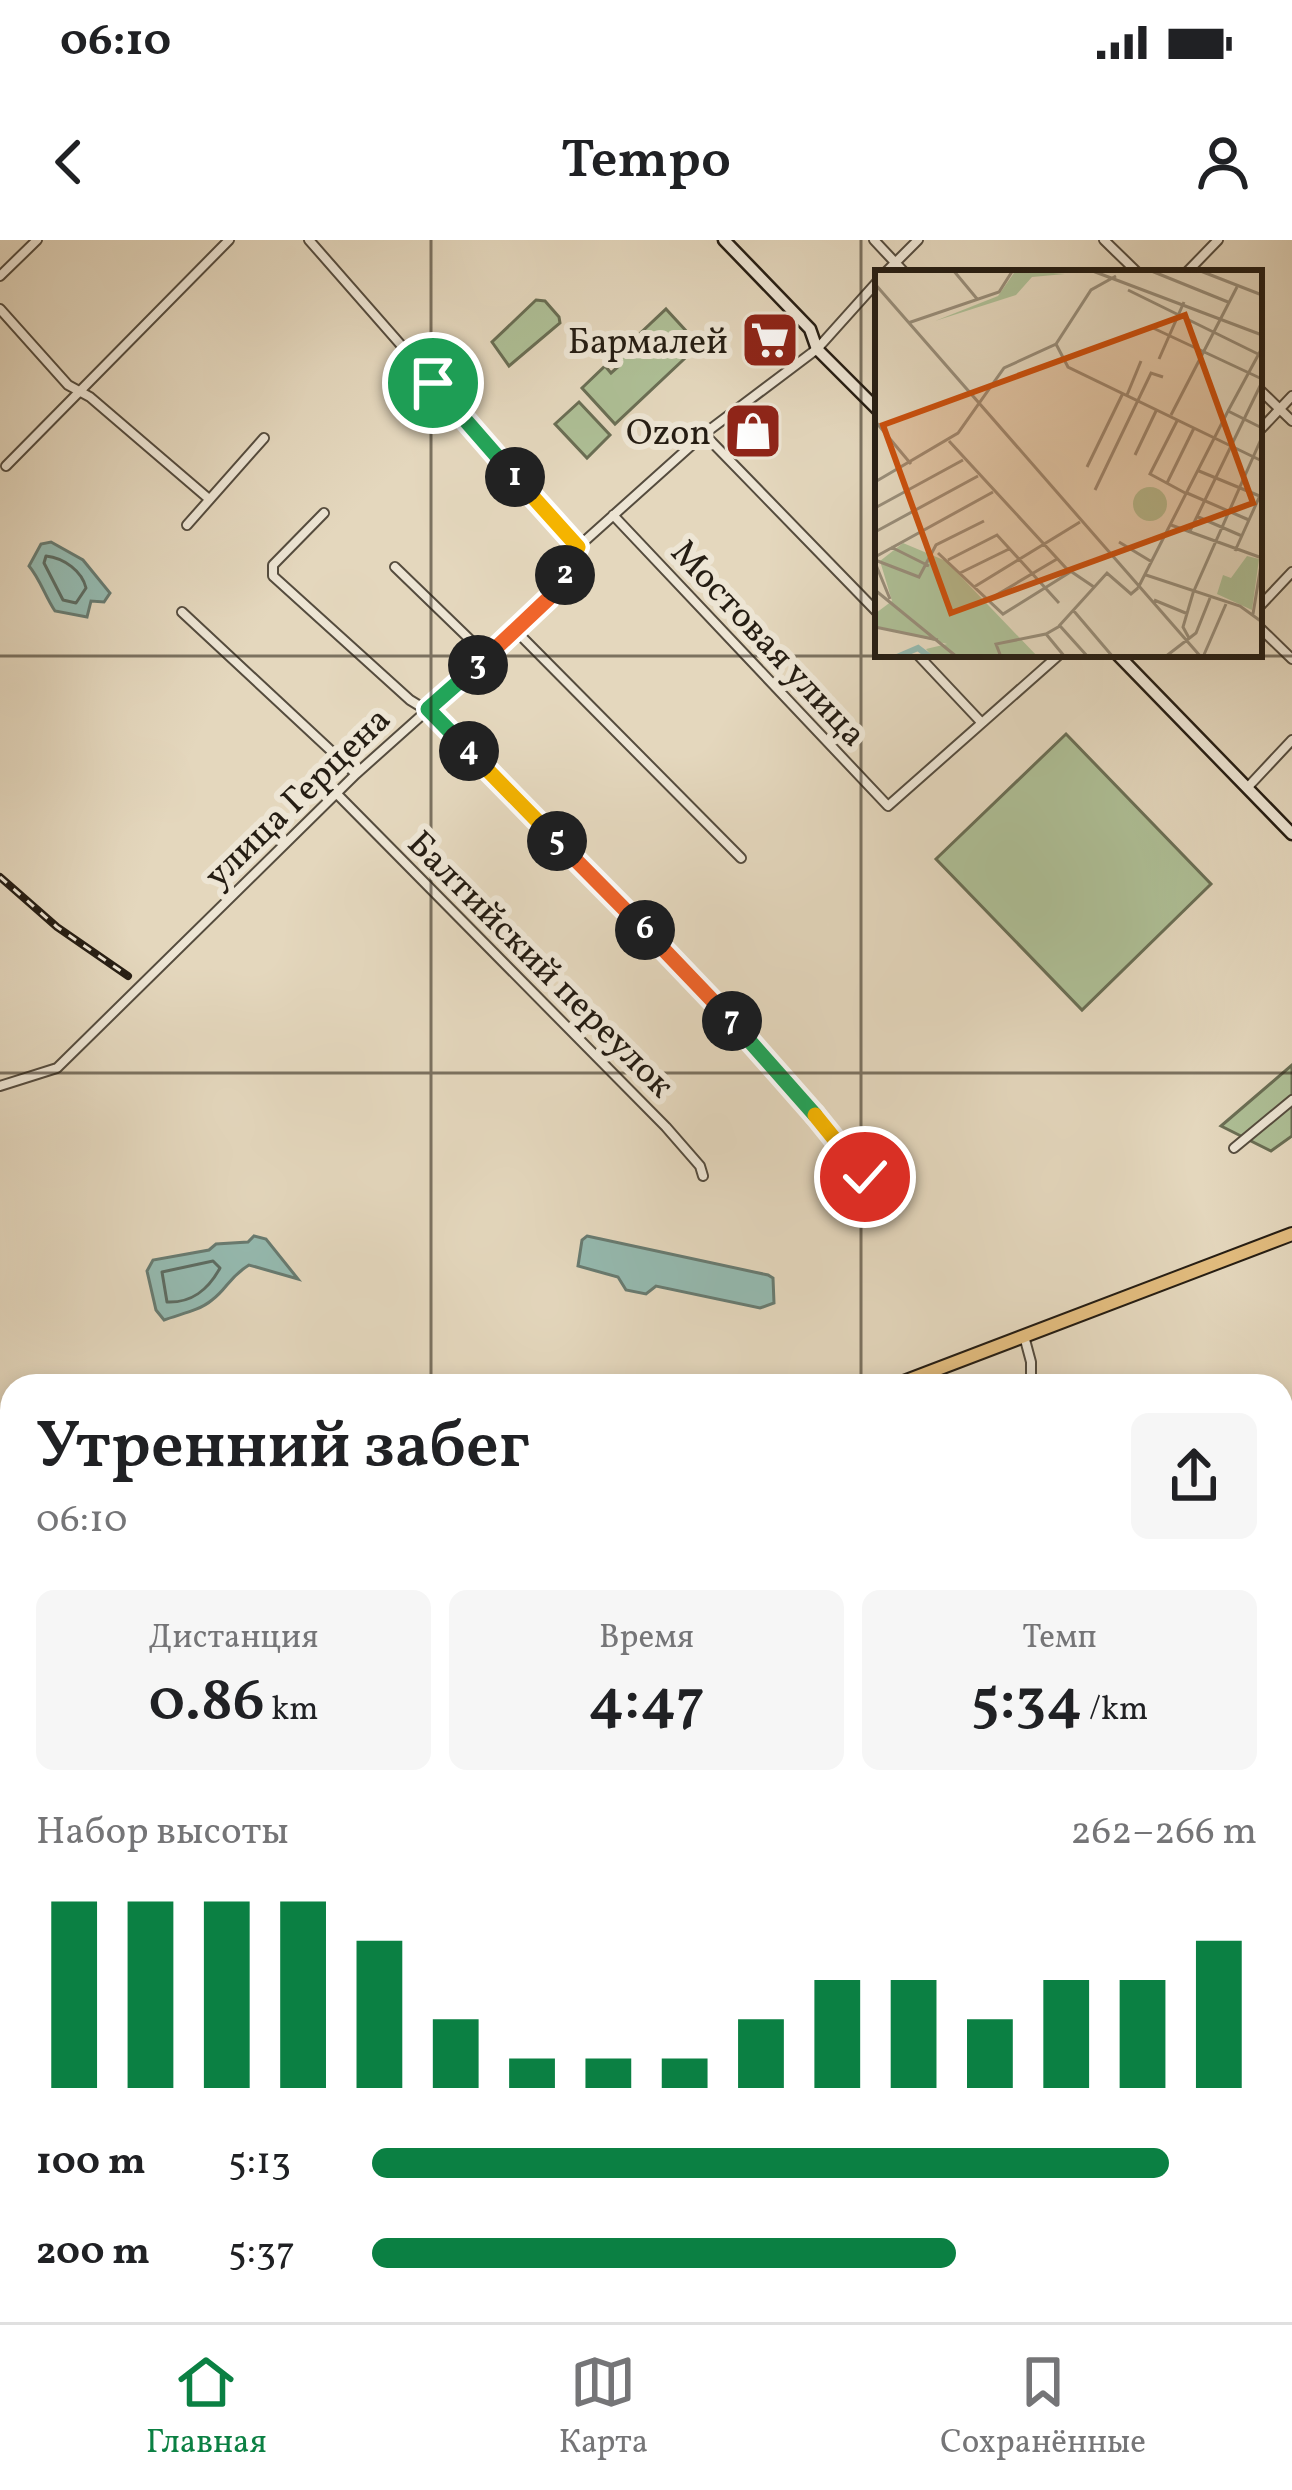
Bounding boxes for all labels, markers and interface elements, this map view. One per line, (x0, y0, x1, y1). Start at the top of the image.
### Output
text: 06:10 (60, 11, 171, 74)
text: Tempo (561, 125, 731, 200)
icon: back (36, 129, 102, 195)
icon: person (1190, 129, 1256, 195)
inset map (875, 270, 1262, 657)
supermarket icon: Бармалей (739, 309, 801, 371)
place label: Бармалей (568, 319, 728, 369)
pin (382, 332, 484, 434)
icon: arrive (400, 350, 466, 416)
shop icon: Ozon (722, 400, 784, 462)
place label: Ozon (626, 410, 711, 460)
pin: 1 (485, 447, 545, 507)
text: 1 (508, 454, 522, 500)
street label: Мостовая улица (658, 530, 876, 759)
pin: 2 (535, 545, 595, 605)
text: 2 (556, 552, 574, 598)
pin: 3 (448, 635, 508, 695)
text: 3 (470, 642, 486, 688)
street label: улица Герцена (194, 697, 403, 901)
pin: 4 (439, 721, 499, 781)
text: 4 (459, 728, 479, 774)
pin: 5 (527, 811, 587, 871)
text: 5 (549, 818, 565, 864)
street label: Балтийский переулок (394, 821, 684, 1111)
pin: 6 (615, 900, 675, 960)
text: 6 (636, 907, 654, 953)
pin: 7 (702, 991, 762, 1051)
text: 7 (724, 998, 740, 1044)
pin (814, 1126, 916, 1228)
icon: check (832, 1144, 898, 1210)
text: Утренний забег (36, 1403, 530, 1495)
button: share (1131, 1413, 1257, 1539)
text: 06:10 (36, 1494, 127, 1548)
text: Дистанция (149, 1616, 318, 1662)
text: Время (599, 1616, 694, 1662)
text: Темп (1022, 1616, 1097, 1662)
text: 0.86 (148, 1662, 265, 1745)
text: 4:47 (588, 1662, 705, 1745)
text: 5:34 (971, 1662, 1082, 1745)
text: km (265, 1688, 319, 1734)
text: /km (1082, 1688, 1148, 1734)
text: Набор высоты (36, 1806, 289, 1860)
text: 262–266 m (1071, 1806, 1257, 1860)
text: 100 m (36, 2136, 146, 2190)
text: 5:13 (228, 2136, 291, 2190)
text: 200 m (36, 2226, 150, 2280)
text: 5:37 (228, 2226, 295, 2280)
tab: Главная (146, 2349, 267, 2467)
tab: Карта (559, 2349, 648, 2467)
tab: Сохранённые (940, 2349, 1146, 2467)

